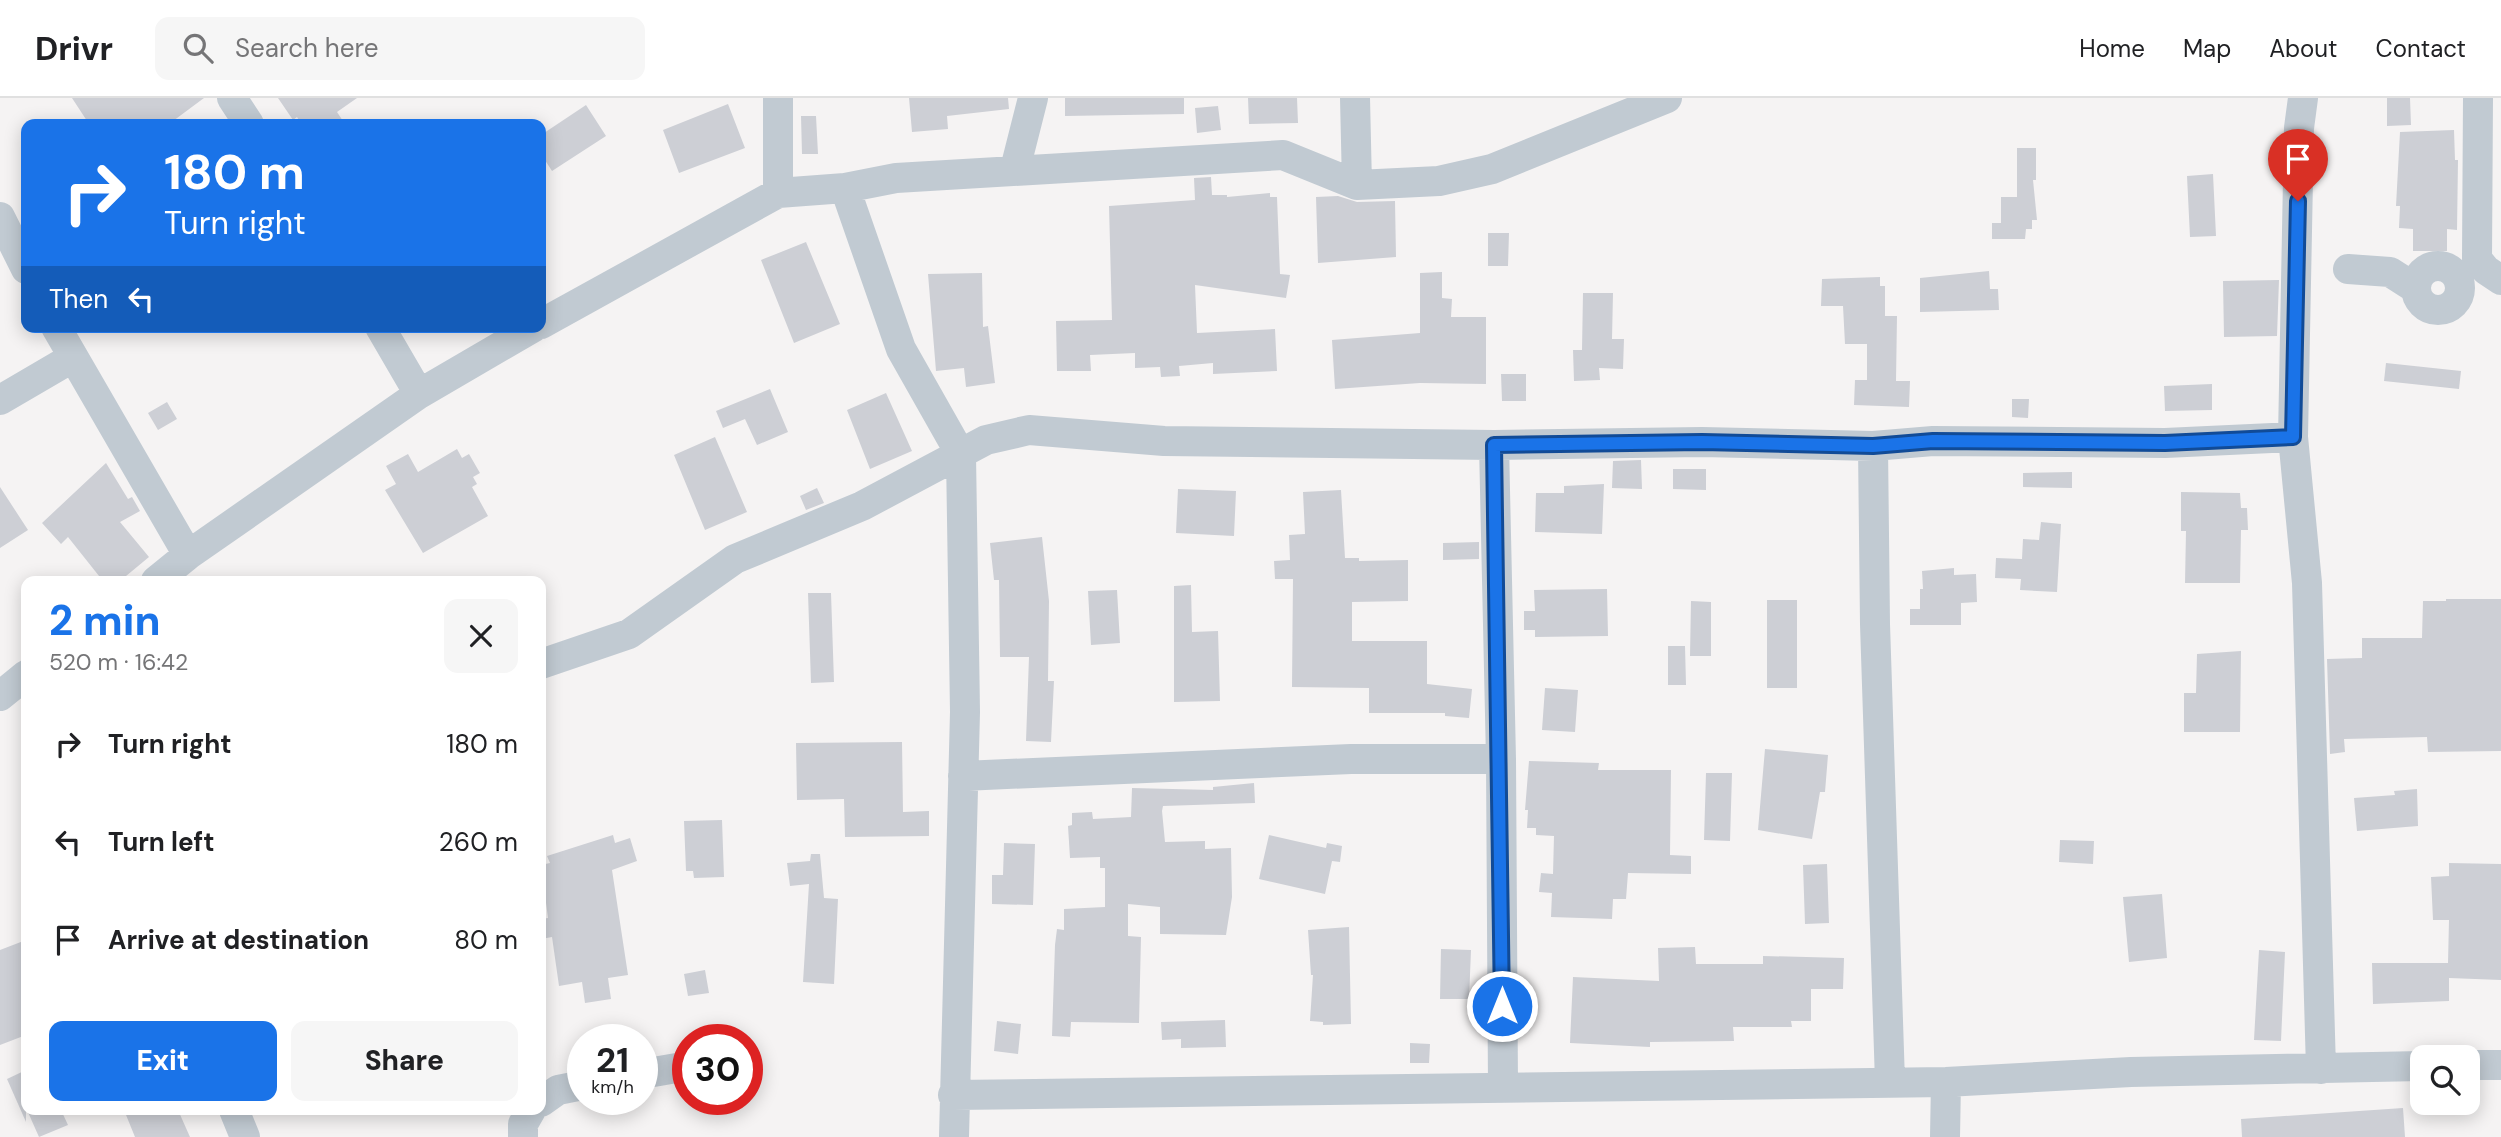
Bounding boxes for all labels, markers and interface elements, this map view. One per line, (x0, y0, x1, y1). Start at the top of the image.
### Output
search box (155, 17, 645, 80)
text: Drivr (35, 27, 113, 70)
icon: search (179, 29, 217, 67)
text: Search here (235, 31, 378, 65)
text: Home (2079, 33, 2145, 64)
text: Map (2183, 33, 2231, 64)
text: About (2269, 33, 2338, 64)
text: Contact (2376, 33, 2466, 64)
pin (2268, 129, 2328, 201)
text: 180 m (164, 140, 305, 204)
icon: arrive (2279, 140, 2317, 178)
icon: right (49, 147, 140, 238)
text: Turn right (164, 202, 306, 244)
icon: left (122, 280, 160, 318)
text: Then (49, 282, 108, 316)
text: 2 min (49, 593, 160, 648)
button: close (444, 599, 518, 673)
text: 520 m · 16:42 (49, 647, 188, 677)
icon: right (49, 725, 87, 763)
text: Turn right (108, 727, 232, 761)
text: 180 m (446, 727, 518, 761)
icon: left (49, 823, 87, 861)
text: Turn left (108, 825, 215, 859)
text: 260 m (439, 825, 518, 859)
icon: arrive (49, 921, 87, 959)
text: Arrive at destination (108, 923, 369, 957)
text: 80 m (454, 923, 518, 957)
position arrow (1465, 969, 1539, 1043)
button: Exit (49, 1021, 277, 1101)
button: Share (291, 1021, 518, 1101)
speed limit sign: 30 (672, 1024, 763, 1115)
text: 21 (596, 1037, 629, 1083)
map controls (2410, 1045, 2480, 1115)
button: search (2410, 1045, 2480, 1115)
text: km/h (591, 1075, 634, 1099)

